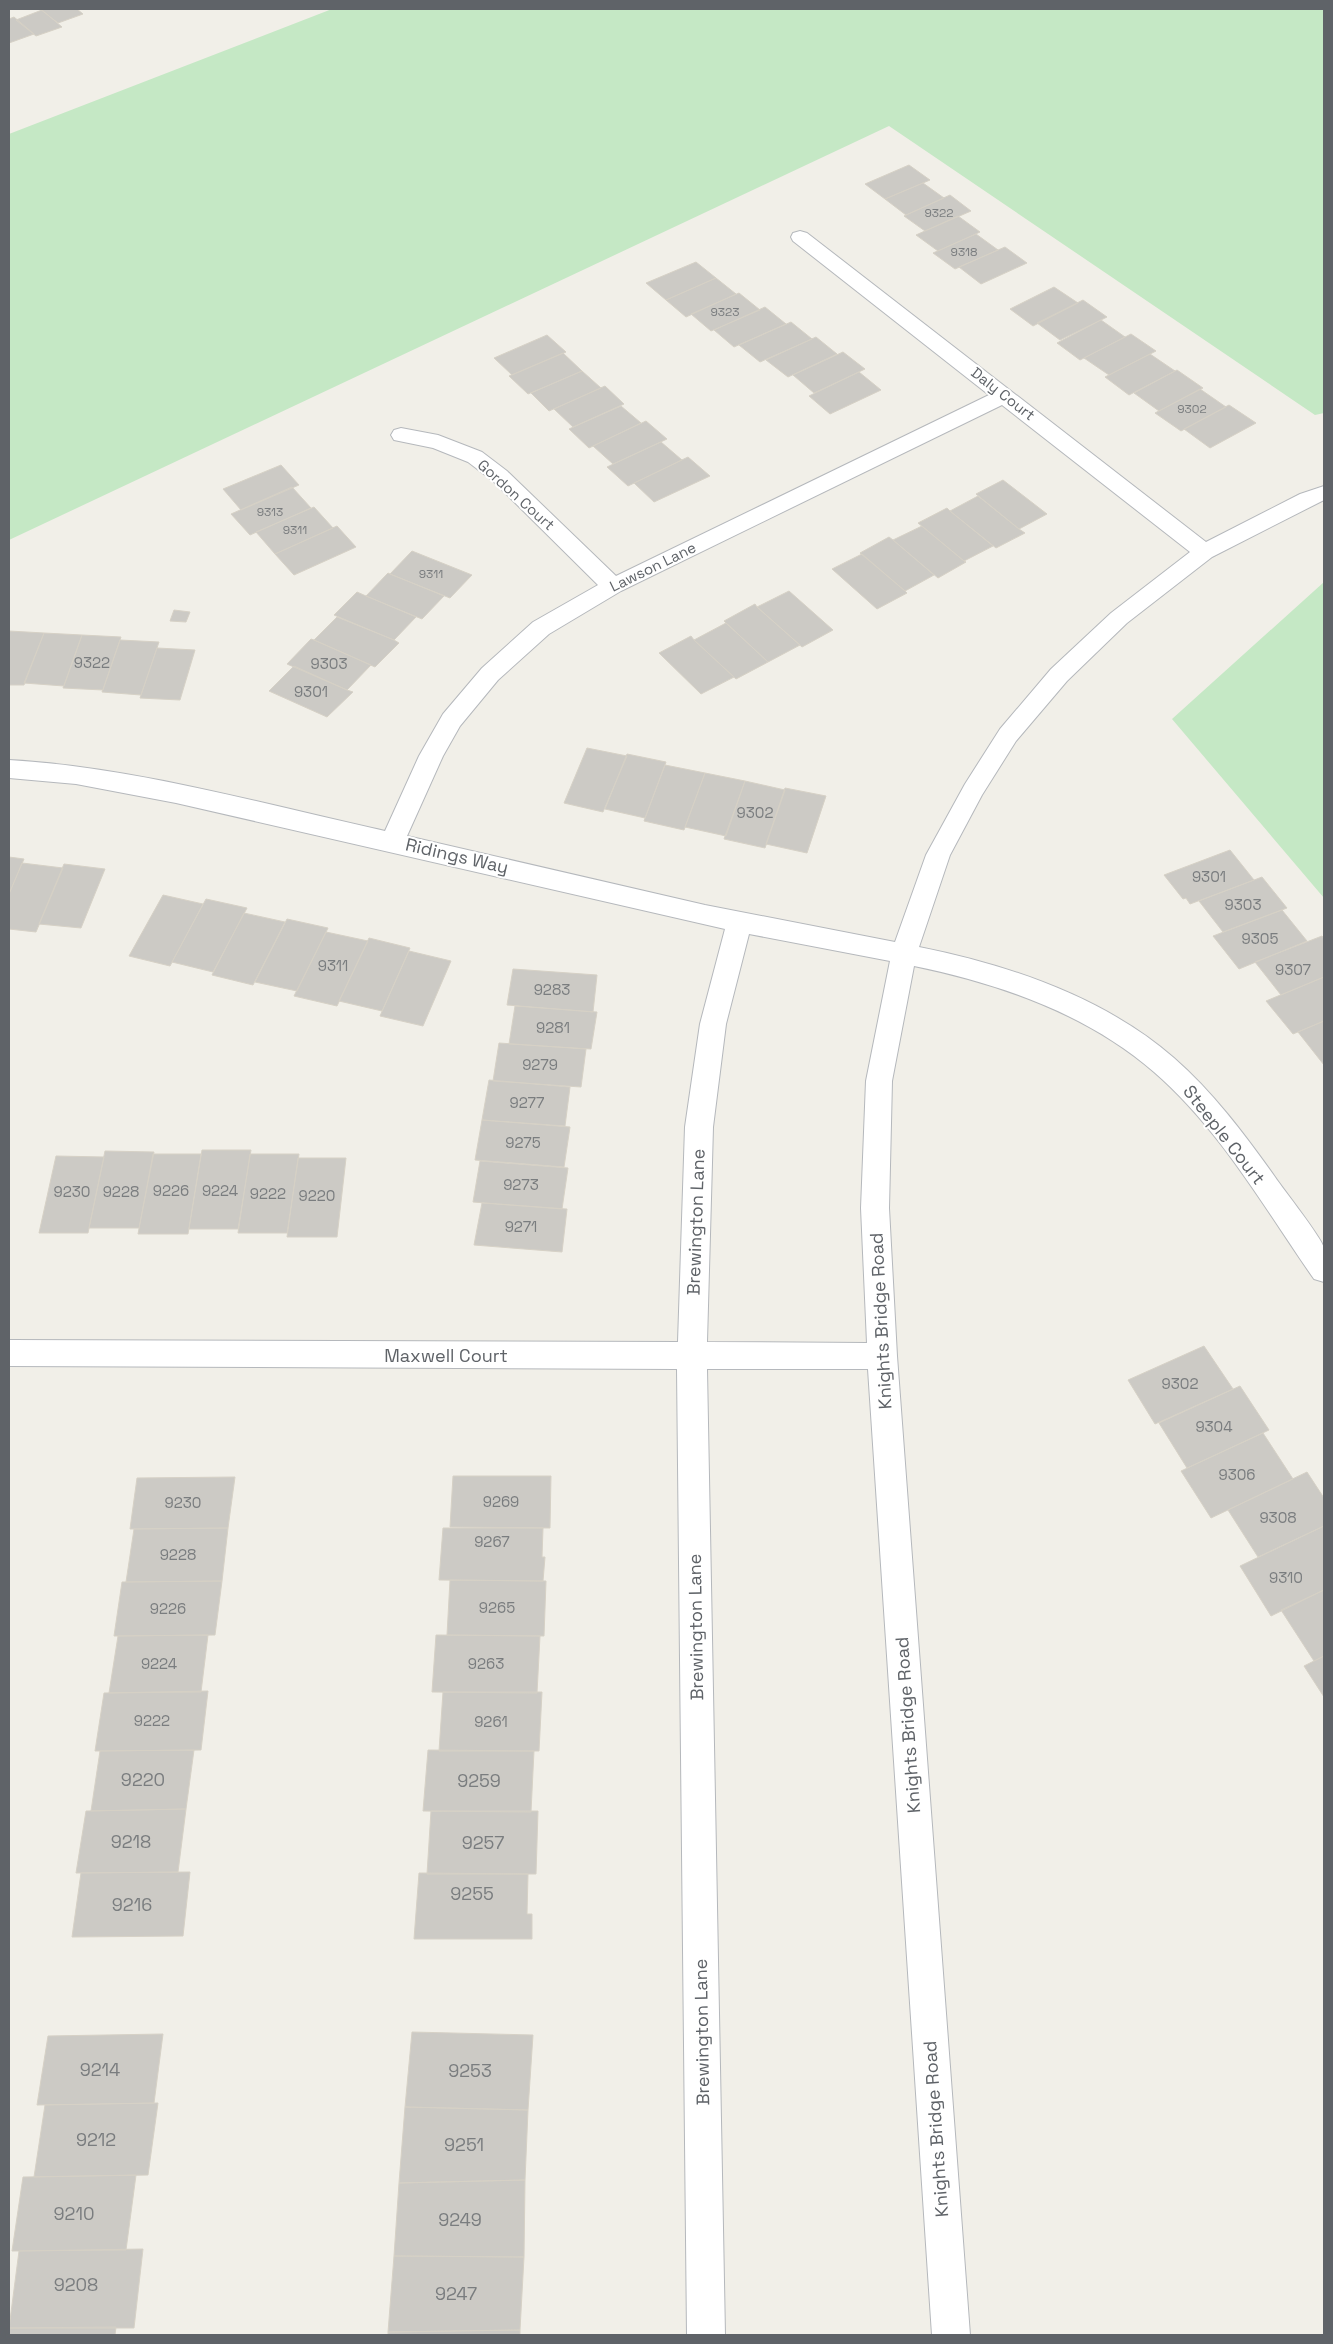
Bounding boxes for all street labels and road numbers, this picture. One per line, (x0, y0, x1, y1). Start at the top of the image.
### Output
street label: Daly Court (968, 363, 1039, 425)
street label: Gordon Court (474, 455, 559, 534)
street label: Lawson Lane (606, 537, 699, 596)
street label: Ridings Way (403, 832, 511, 879)
street label: Steeple Court (1178, 1080, 1271, 1189)
street label: Brewington Lane (681, 1148, 710, 1296)
street label: Knights Bridge Road (864, 1232, 897, 1410)
street label: Maxwell Court (384, 1344, 508, 1367)
street label: Brewington Lane (683, 1553, 708, 1701)
street label: Knights Bridge Road (890, 1636, 925, 1814)
street label: Brewington Lane (689, 1958, 714, 2106)
street label: Knights Bridge Road (918, 2040, 953, 2218)

